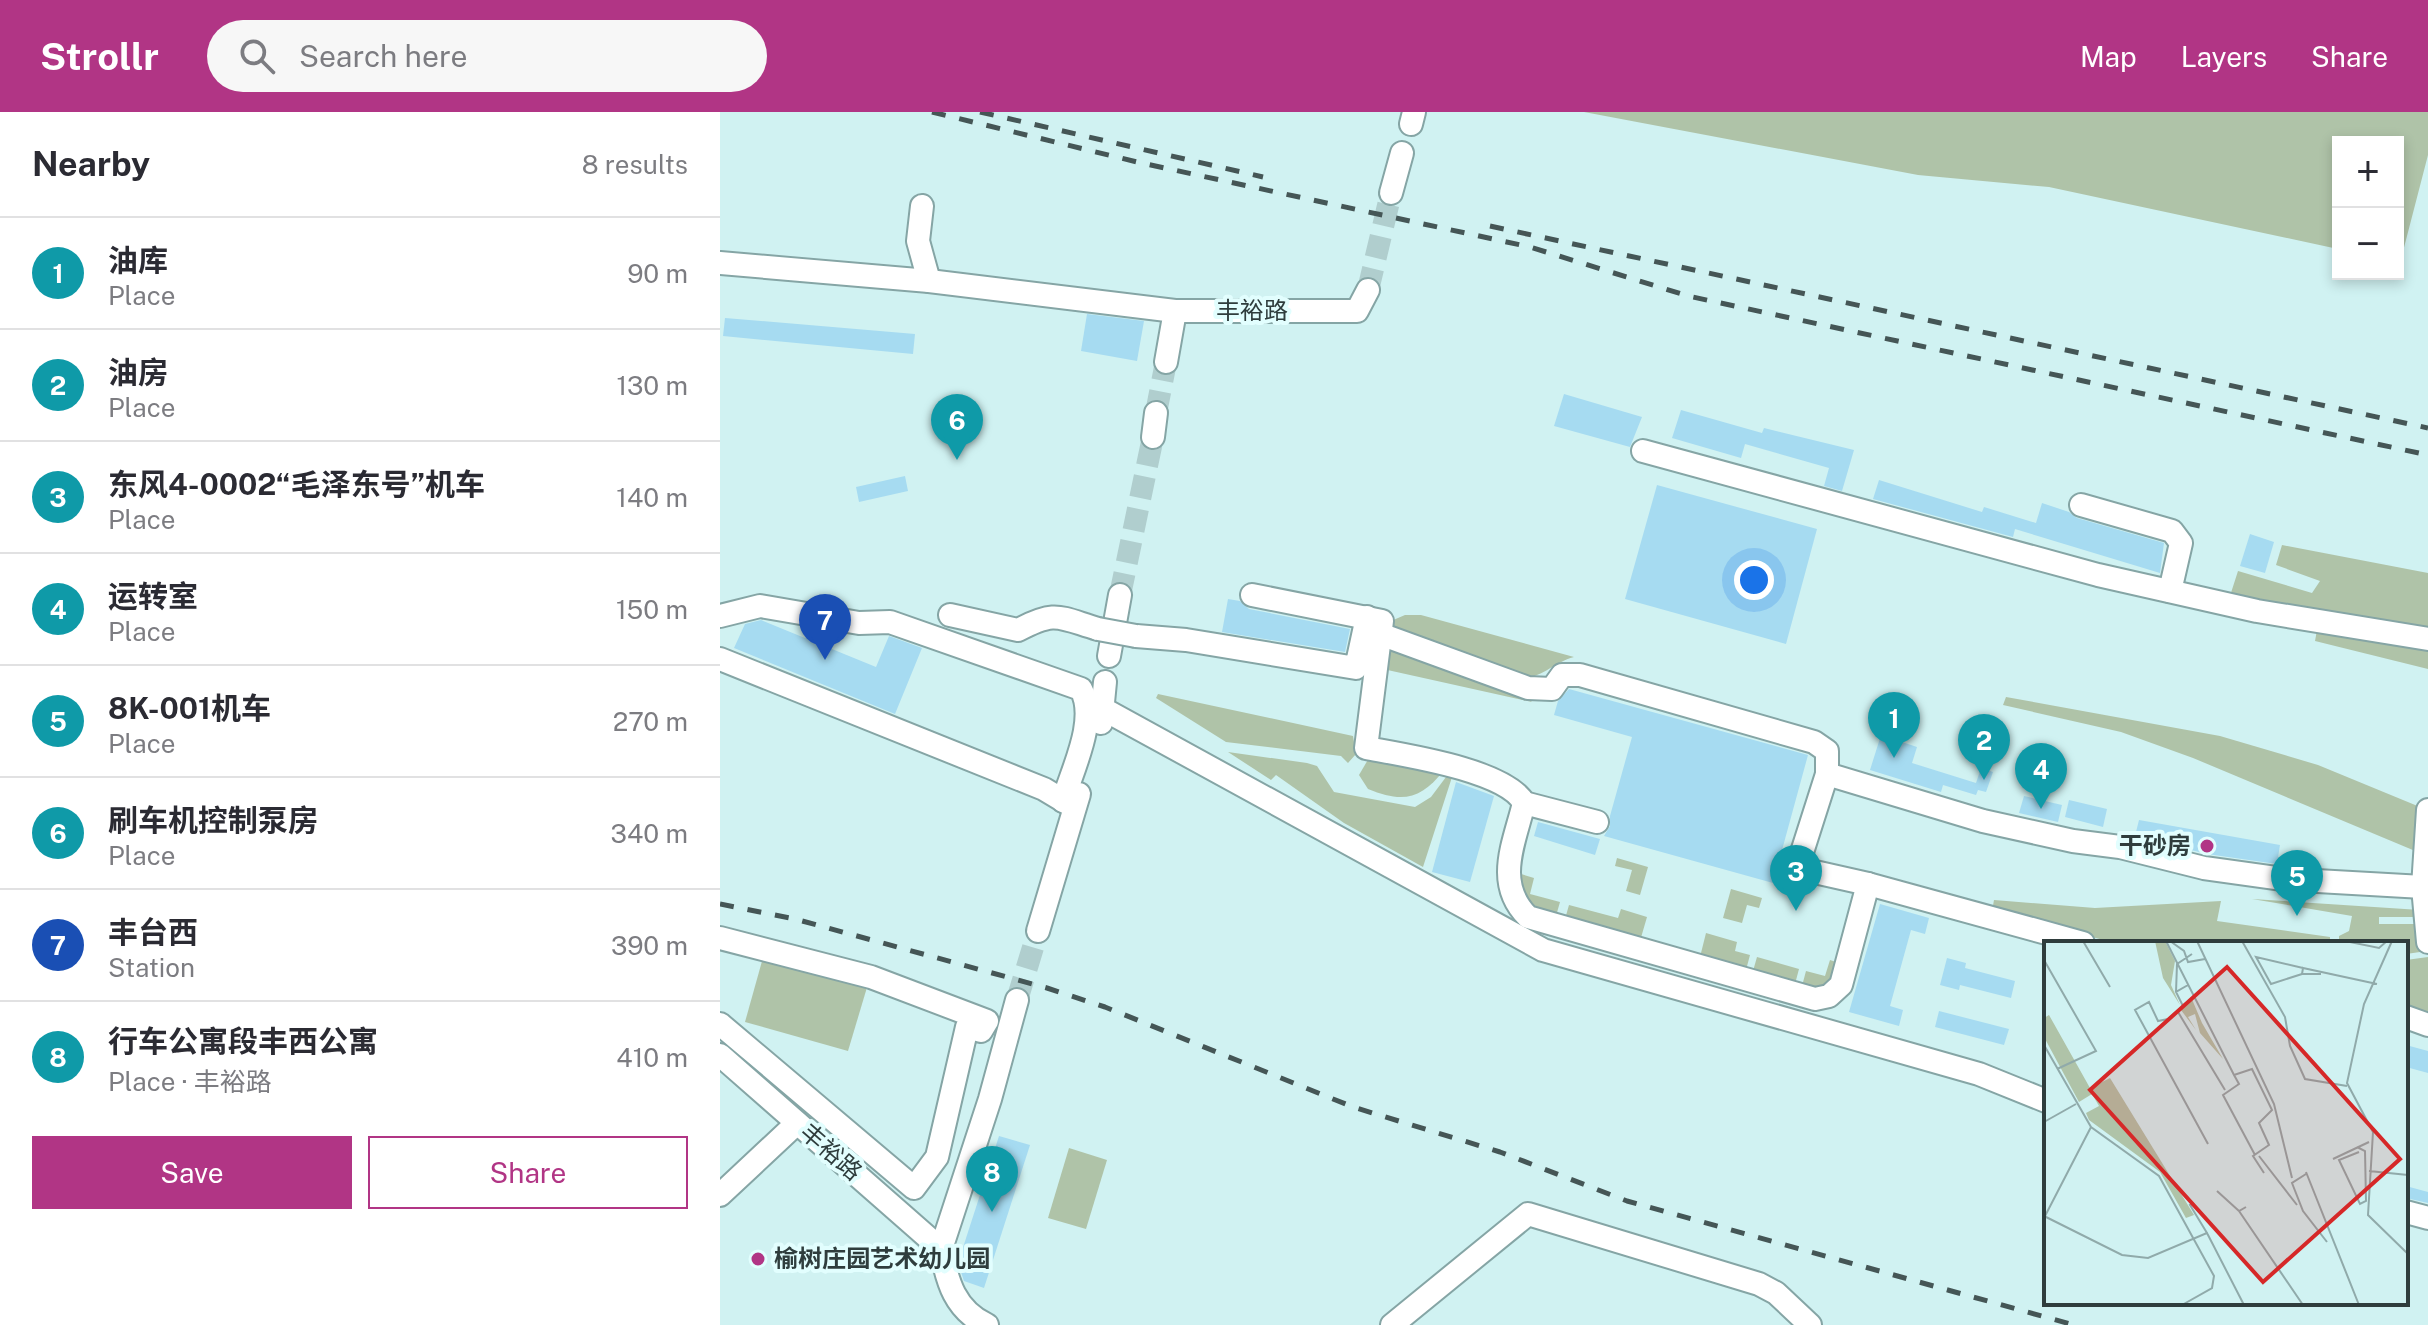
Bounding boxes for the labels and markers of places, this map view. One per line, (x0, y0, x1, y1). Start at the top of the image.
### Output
pin: 6 (931, 394, 983, 460)
pin: 7 (799, 594, 851, 660)
pin: 1 (1868, 692, 1920, 758)
pin: 2 (1958, 714, 2010, 780)
pin: 4 (2015, 743, 2067, 809)
place label: 干砂房 (2119, 831, 2191, 859)
marker: 干砂房 (2198, 837, 2216, 855)
pin: 3 (1770, 845, 1822, 911)
pin: 5 (2271, 850, 2323, 916)
pin: 8 (966, 1146, 1018, 1212)
place label: 榆树庄园艺术幼儿园 (774, 1244, 990, 1272)
marker: 榆树庄园艺术幼儿园 (749, 1250, 767, 1268)

